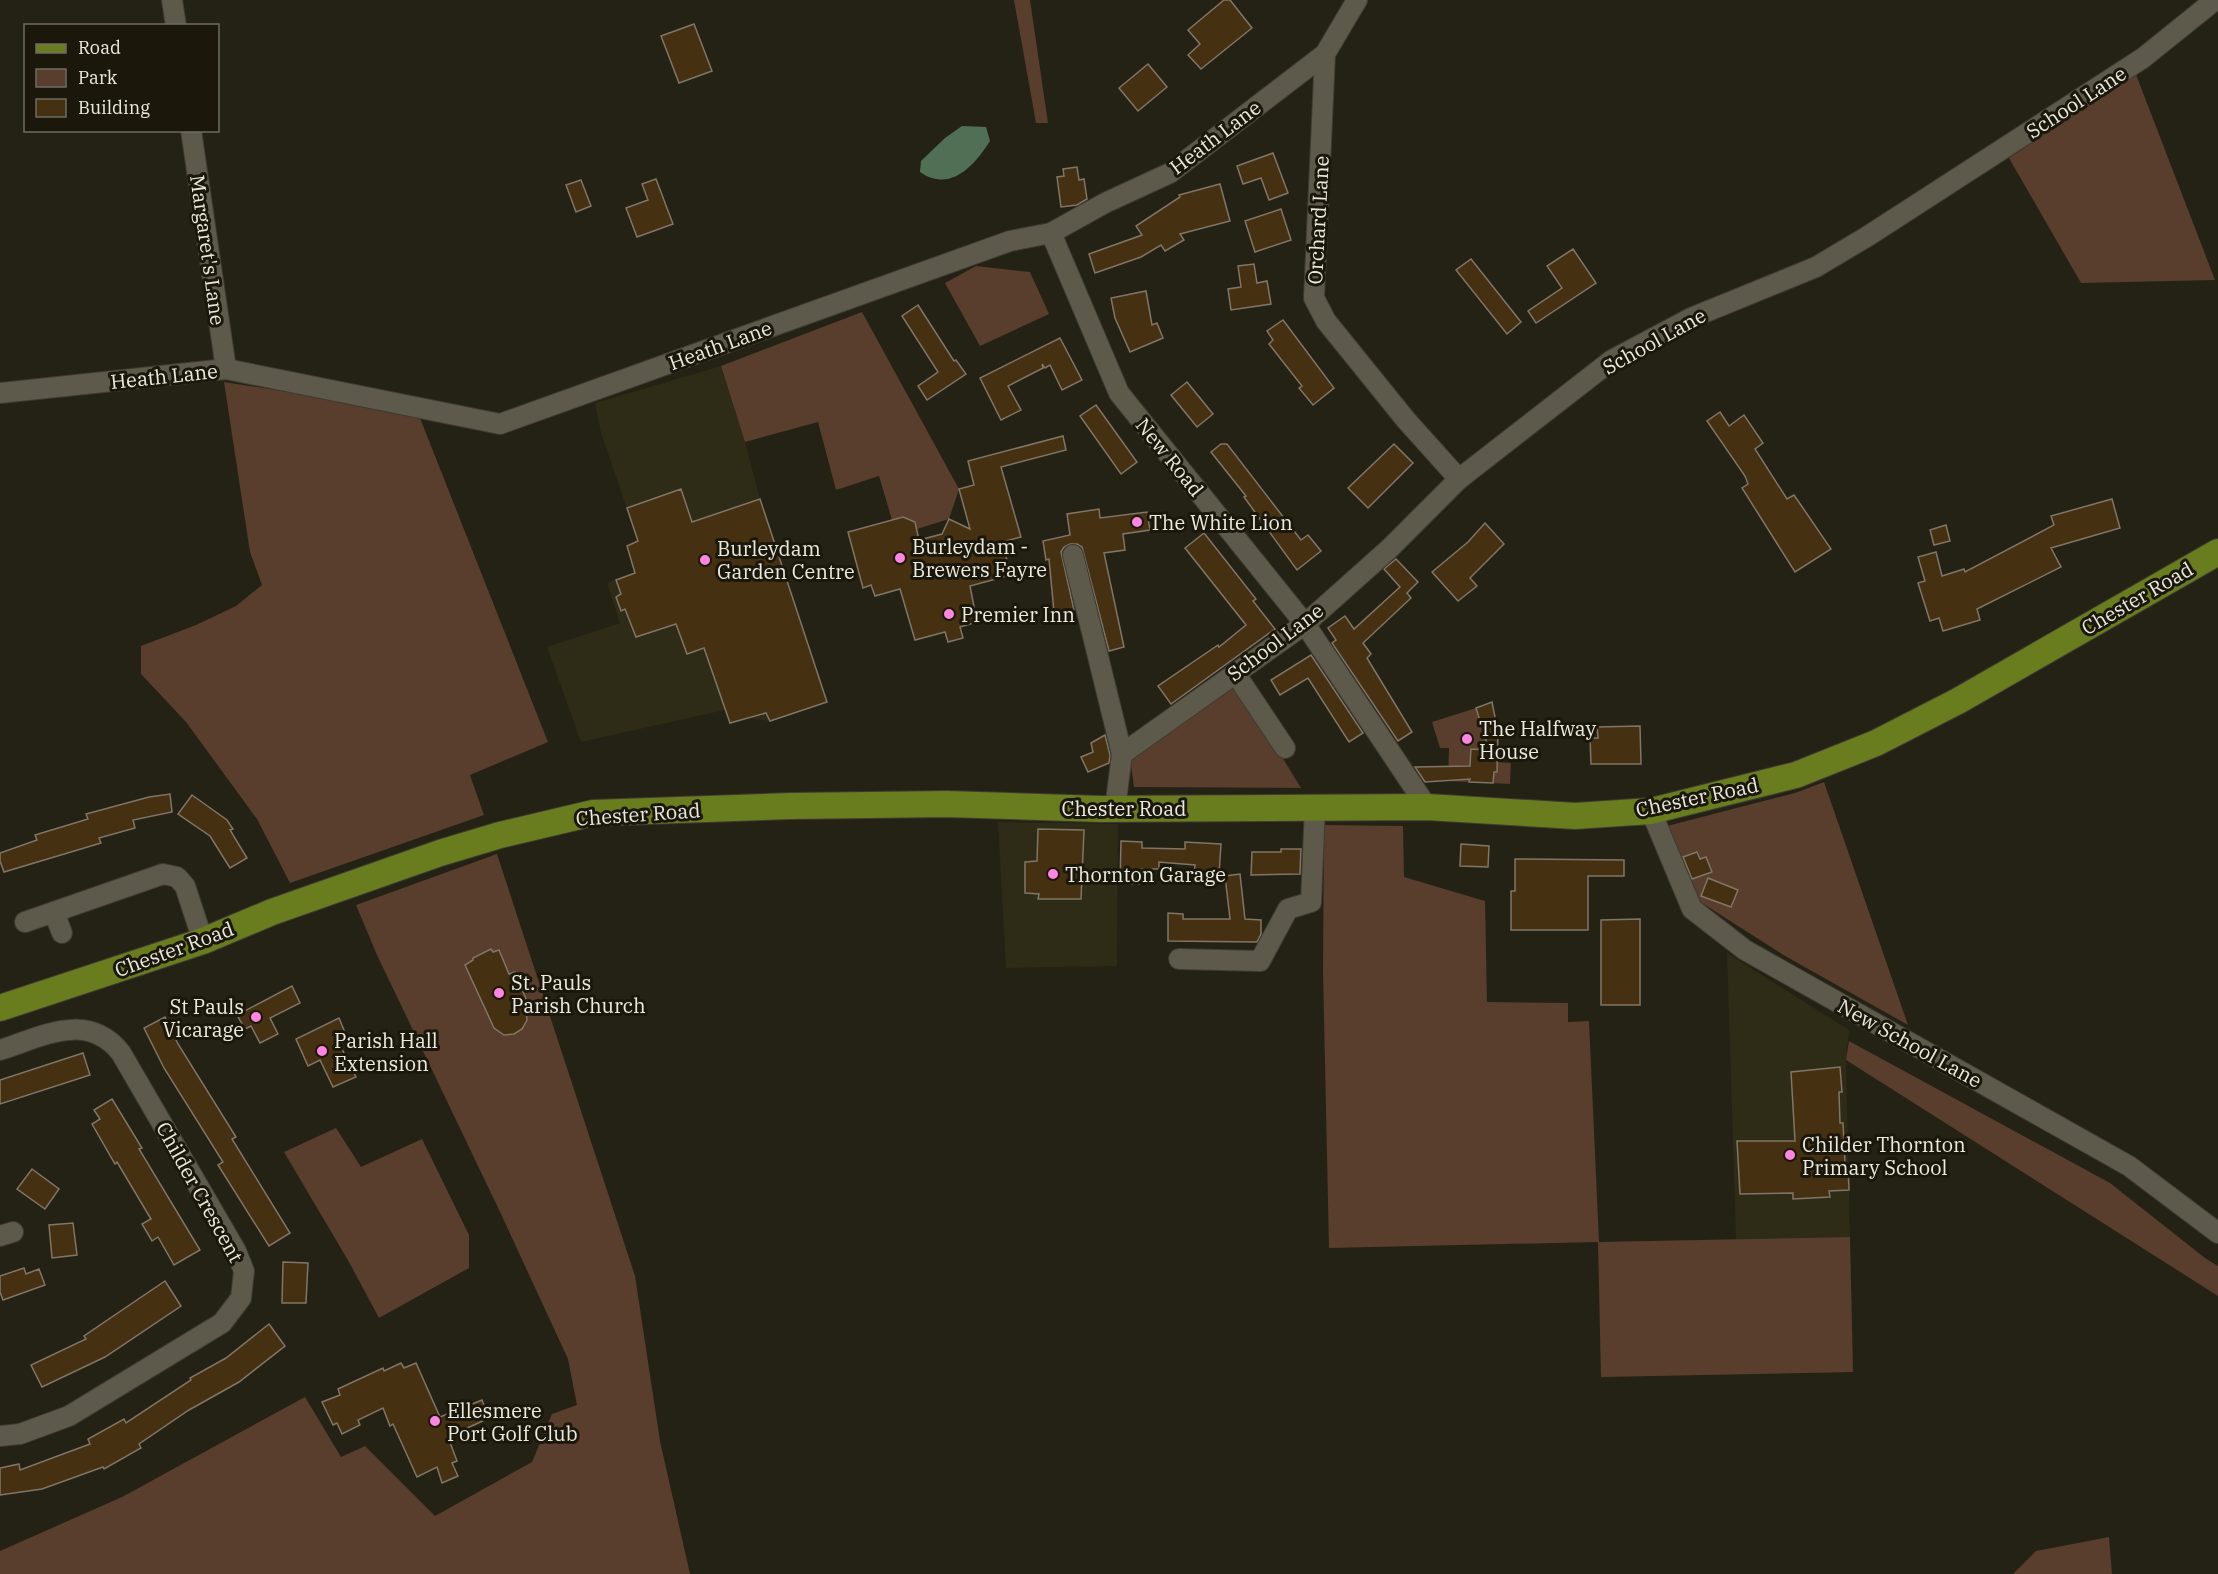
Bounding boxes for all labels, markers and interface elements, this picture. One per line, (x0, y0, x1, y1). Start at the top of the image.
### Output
legend (24, 24, 219, 132)
text: Road (78, 36, 121, 59)
street label: School Lane (2021, 60, 2131, 144)
text: Park (78, 66, 118, 89)
street label: Heath Lane (1164, 94, 1266, 180)
text: Building (78, 96, 150, 119)
street label: Orchard Lane (1301, 155, 1335, 285)
street label: Margaret's Lane (184, 173, 232, 327)
street label: School Lane (1597, 301, 1711, 381)
street label: Heath Lane (665, 314, 775, 376)
street label: Heath Lane (109, 357, 219, 395)
street label: New Road (1130, 412, 1210, 502)
place label: The White Lion (1149, 509, 1293, 536)
marker: The White Lion (1130, 515, 1144, 529)
place label: Burleydam - Brewers Fayre (912, 533, 1047, 583)
place label: Burleydam Garden Centre (717, 535, 855, 585)
marker: Burleydam - Brewers Fayre (893, 551, 907, 565)
marker: Burleydam Garden Centre (698, 553, 712, 567)
street label: Chester Road (2076, 555, 2198, 641)
street label: School Lane (1221, 597, 1329, 687)
place label: Premier Inn (961, 601, 1075, 628)
marker: Premier Inn (942, 607, 956, 621)
place label: The Halfway House (1479, 715, 1596, 765)
marker: The Halfway House (1460, 732, 1474, 746)
street label: Chester Road (1633, 771, 1761, 823)
street label: Chester Road (1062, 795, 1186, 822)
street label: Chester Road (575, 796, 701, 832)
place label: Thornton Garage (1065, 861, 1226, 888)
marker: Thornton Garage (1046, 867, 1060, 881)
street label: Chester Road (111, 915, 237, 983)
place label: St. Pauls Parish Church (511, 969, 646, 1019)
marker: St. Pauls Parish Church (492, 986, 506, 1000)
street label: New School Lane (1833, 992, 1987, 1094)
place label: St Pauls Vicarage (162, 993, 244, 1043)
marker: St Pauls Vicarage (249, 1010, 263, 1024)
place label: Parish Hall Extension (334, 1027, 438, 1077)
marker: Parish Hall Extension (315, 1044, 329, 1058)
street label: Childer Crescent (150, 1117, 250, 1267)
place label: Childer Thornton Primary School (1802, 1131, 1966, 1181)
marker: Childer Thornton Primary School (1783, 1148, 1797, 1162)
place label: Ellesmere Port Golf Club (447, 1397, 578, 1447)
marker: Ellesmere Port Golf Club (428, 1414, 442, 1428)

